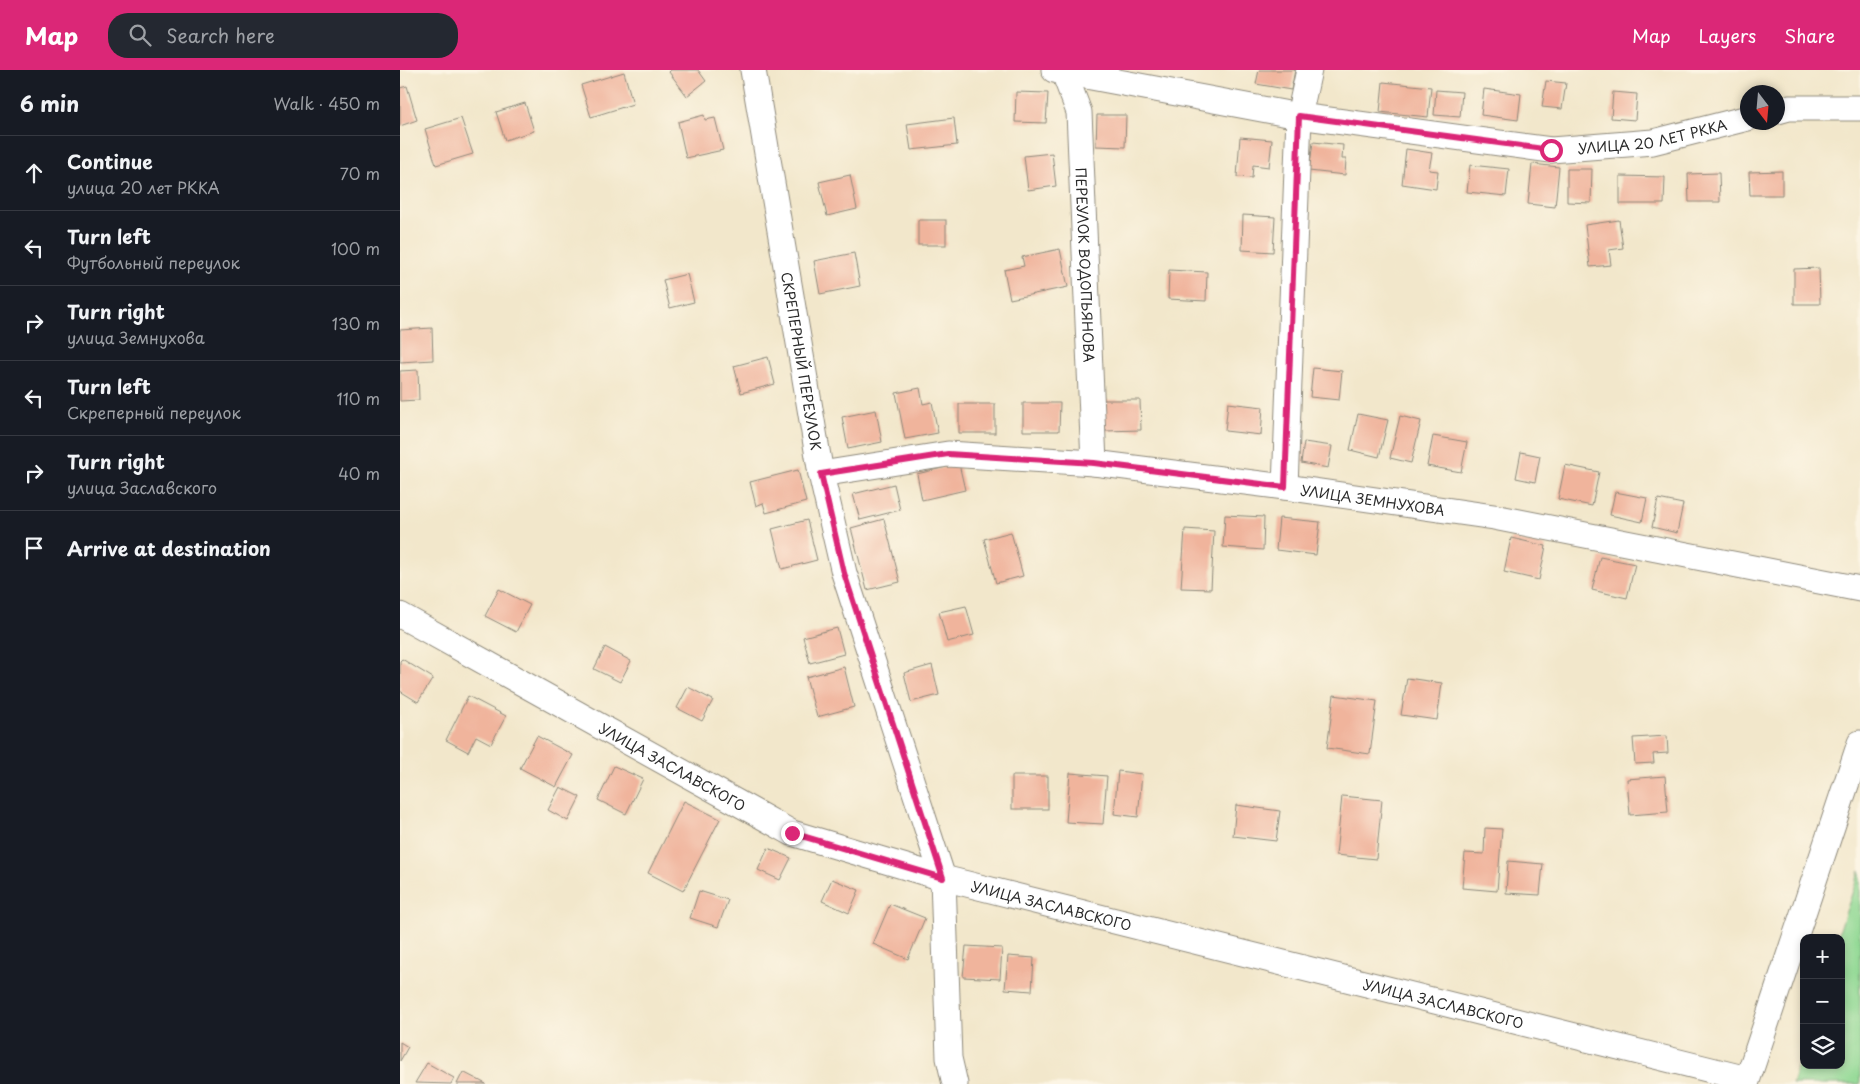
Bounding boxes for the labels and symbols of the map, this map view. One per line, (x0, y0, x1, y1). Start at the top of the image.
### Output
north arrow (1740, 85, 1785, 130)
street label: УЛИЦА 20 ЛЕТ РККА (1577, 113, 1729, 158)
route start (1540, 139, 1563, 162)
street label: ПЕРЕУЛОК ВОДОПЬЯНОВА (1071, 167, 1100, 363)
street label: СКРЕПЕРНЫЙ ПЕРЕУЛОК (777, 270, 827, 452)
street label: УЛИЦА ЗЕМНУХОВА (1299, 479, 1446, 520)
street label: УЛИЦА ЗАСЛАВСКОГО (596, 717, 750, 816)
route end (781, 822, 804, 845)
street label: УЛИЦА ЗАСЛАВСКОГО (969, 875, 1134, 935)
street label: УЛИЦА ЗАСЛАВСКОГО (1361, 973, 1526, 1033)

